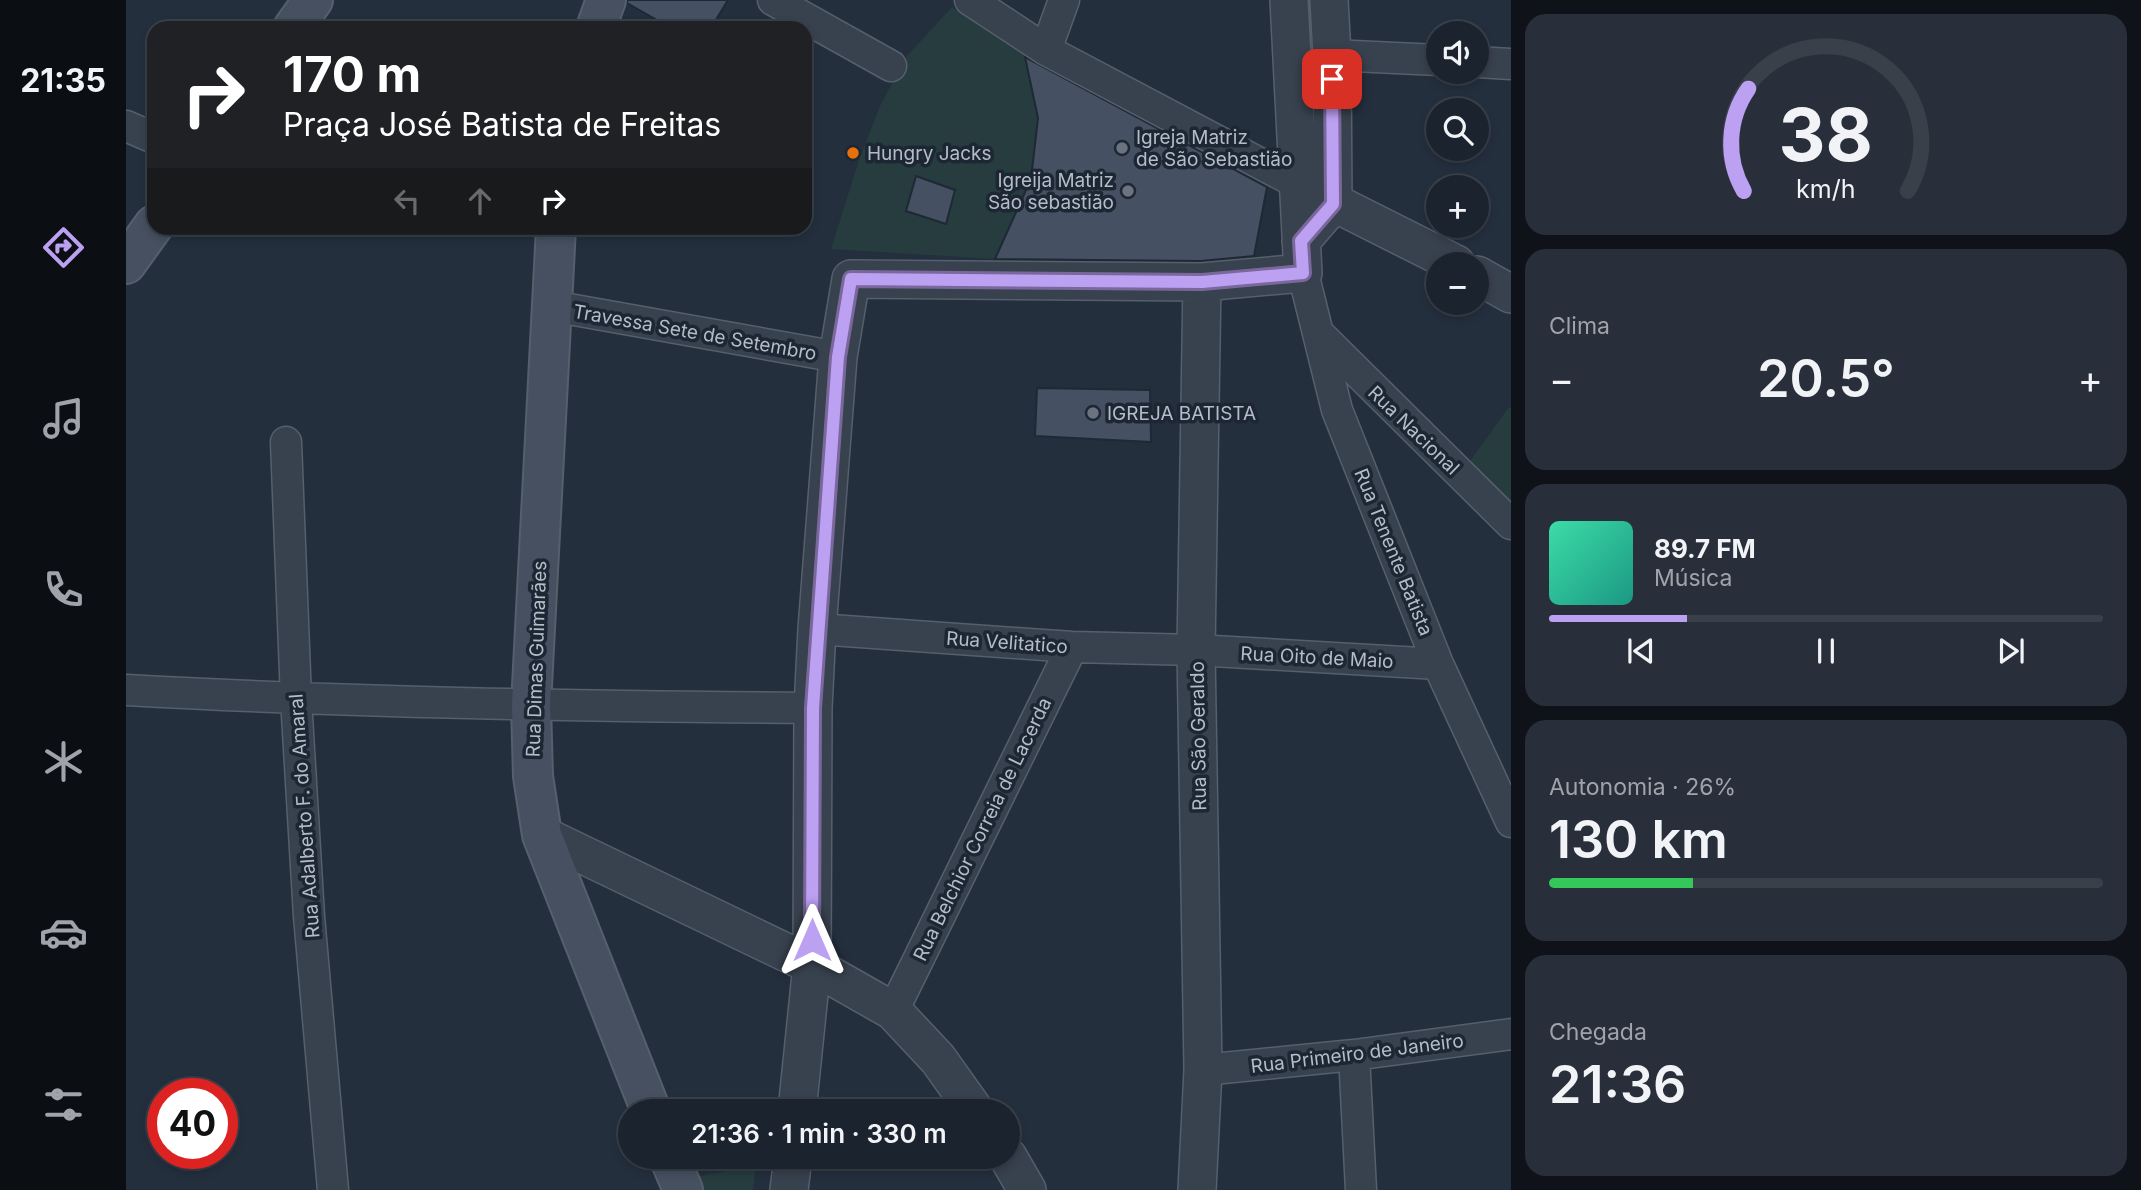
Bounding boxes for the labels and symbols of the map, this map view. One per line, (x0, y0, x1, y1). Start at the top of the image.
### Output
pin (1302, 49, 1362, 109)
place label: Igreja Matriz de São Sebastião (1136, 126, 1292, 171)
marker: Igreja Matriz de São Sebastião (1114, 140, 1130, 156)
place label: Hungry Jacks (867, 142, 992, 165)
marker: Hungry Jacks (845, 145, 861, 161)
place label: Igreija Matriz São sebastião (988, 169, 1114, 214)
marker: Igreija Matriz São sebastião (1120, 183, 1136, 199)
street label: Travessa Sete de Setembro (571, 300, 818, 365)
street label: Rua Nacional (1363, 381, 1464, 480)
place label: IGREJA BATISTA (1107, 402, 1256, 425)
marker: IGREJA BATISTA (1085, 405, 1101, 421)
street label: Rua Tenente Batista (1349, 465, 1438, 639)
street label: Rua Dimas Guimarães (522, 560, 551, 758)
street label: Rua Velitatico (945, 627, 1069, 658)
street label: Rua Oito de Maio (1240, 642, 1394, 673)
street label: Rua São Geraldo (1186, 661, 1211, 811)
street label: Rua Adalberto F. do Amaral (284, 693, 325, 939)
street label: Rua Belchior Correia de Lacerda (909, 694, 1056, 965)
position arrow (775, 903, 849, 977)
street label: Rua Primeiro de Janeiro (1249, 1029, 1465, 1078)
speed limit sign: 40 (147, 1078, 238, 1169)

